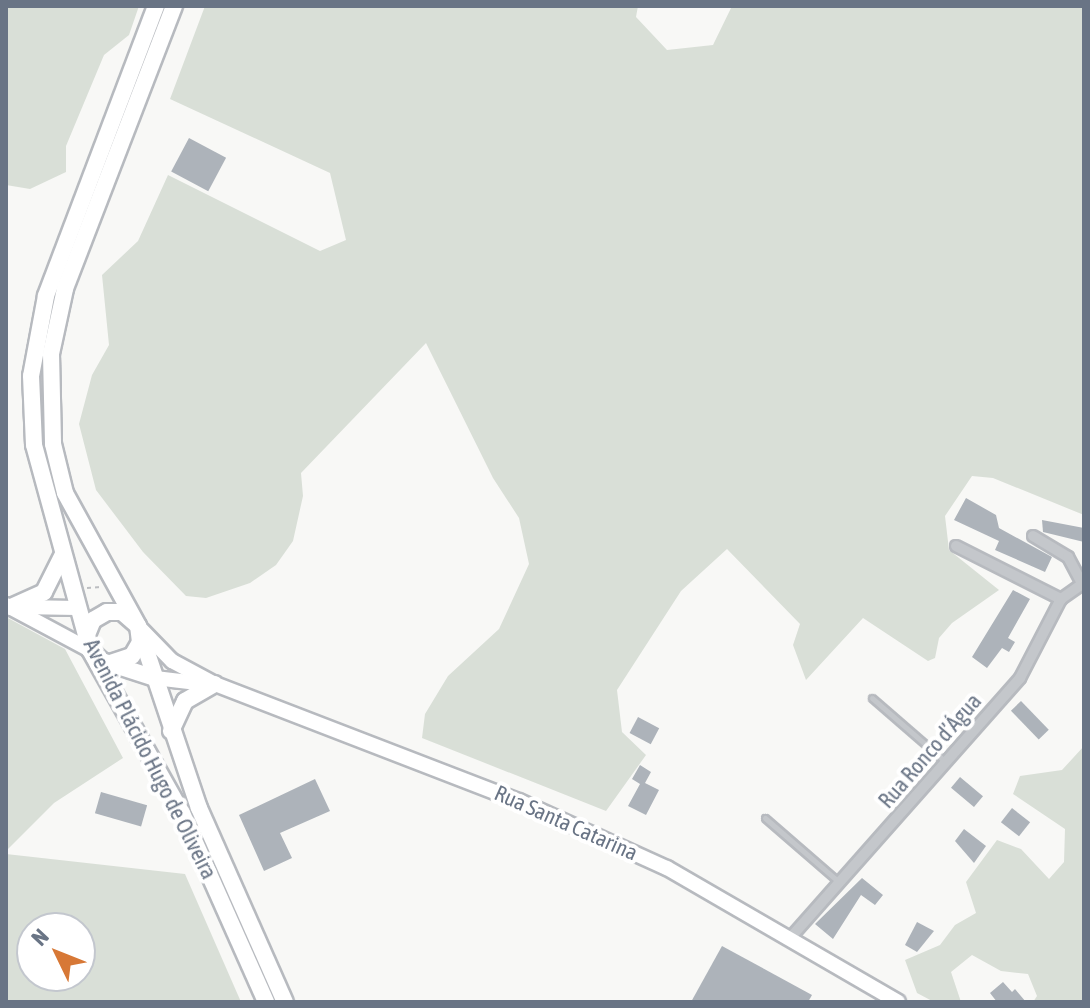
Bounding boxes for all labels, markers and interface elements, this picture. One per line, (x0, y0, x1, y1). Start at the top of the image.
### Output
street label: Avenida Plácido Hugo de Oliveira (78, 635, 222, 883)
street label: Rua Ronco d’Água (873, 688, 987, 814)
street label: Rua Santa Catarina (490, 780, 642, 866)
north arrow (16, 912, 96, 992)
text: N (26, 923, 54, 951)

